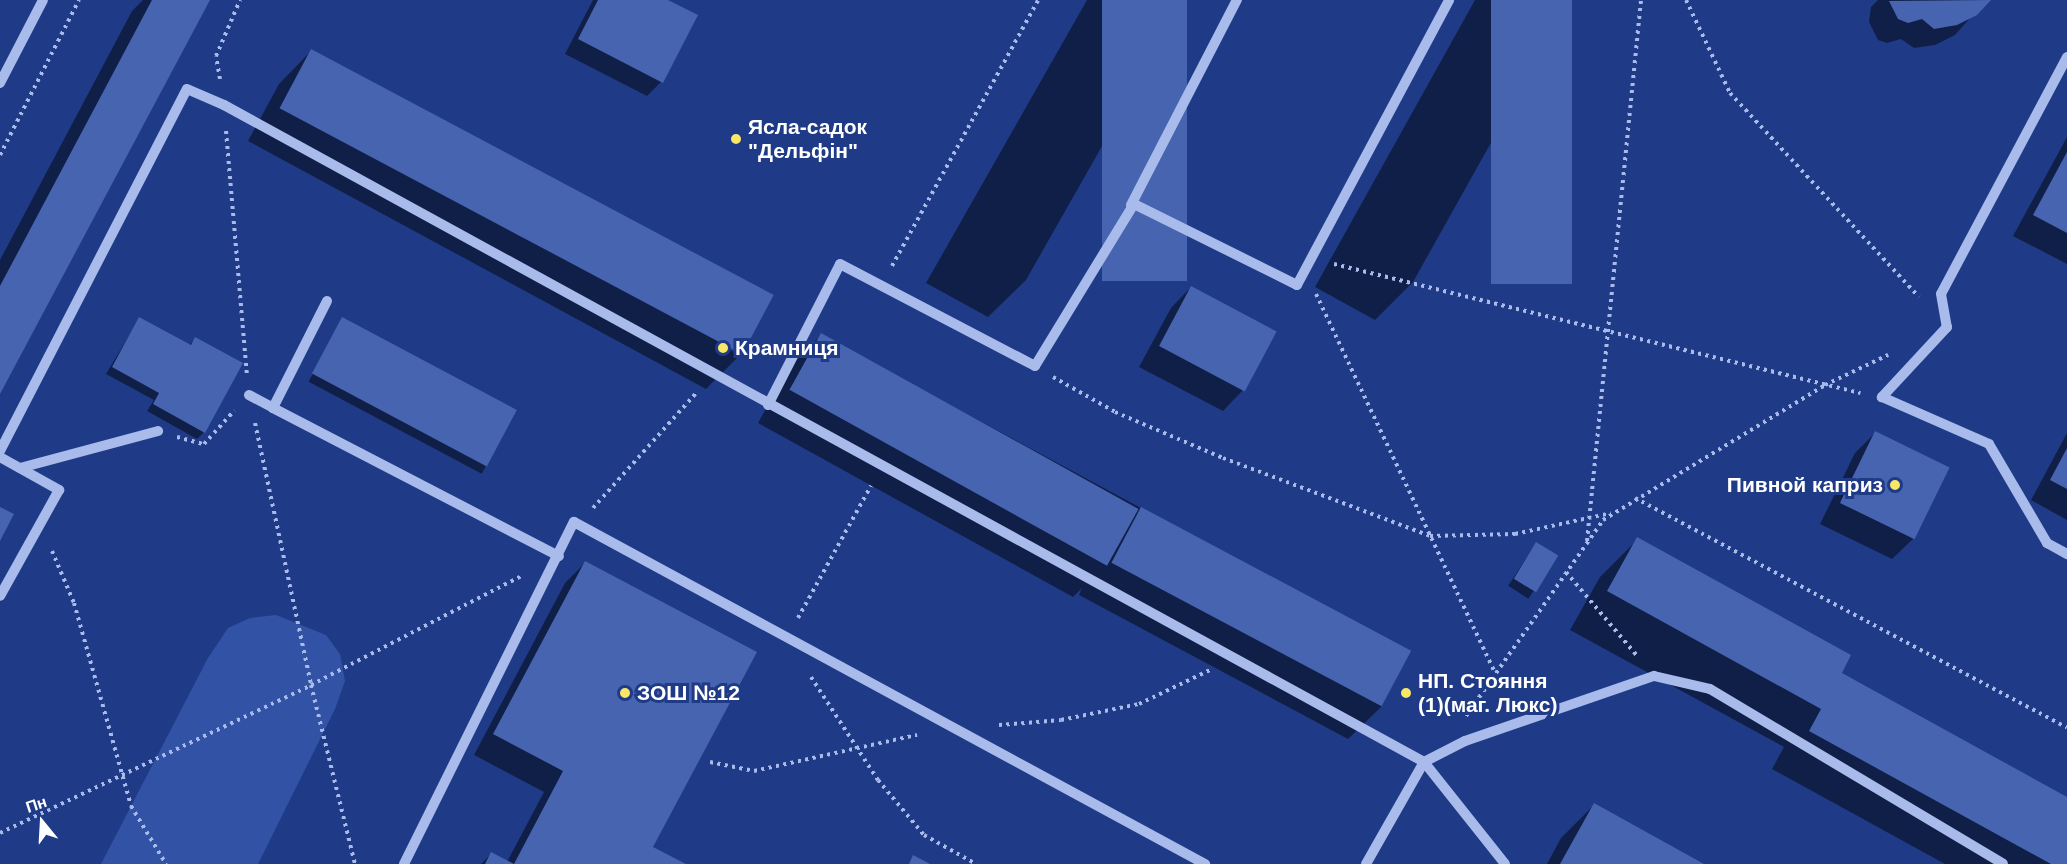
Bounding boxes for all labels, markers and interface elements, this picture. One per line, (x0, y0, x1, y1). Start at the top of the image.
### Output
place label: Ясла-садок "Дельфін" (748, 114, 867, 164)
marker: Ясла-садок "Дельфін" (729, 132, 743, 146)
place label: Крамниця (735, 335, 839, 361)
marker: Крамниця (716, 341, 730, 355)
place label: Пивной каприз (1727, 472, 1883, 498)
marker: Пивной каприз (1888, 478, 1902, 492)
place label: НП. Стояння (1)(маг. Люкс) (1418, 668, 1557, 718)
place label: ЗОШ №12 (637, 680, 740, 706)
marker: ЗОШ №12 (618, 686, 632, 700)
marker: НП. Стояння (1)(маг. Люкс) (1399, 686, 1413, 700)
north arrow (12, 792, 72, 852)
text: Пн (24, 793, 49, 816)

